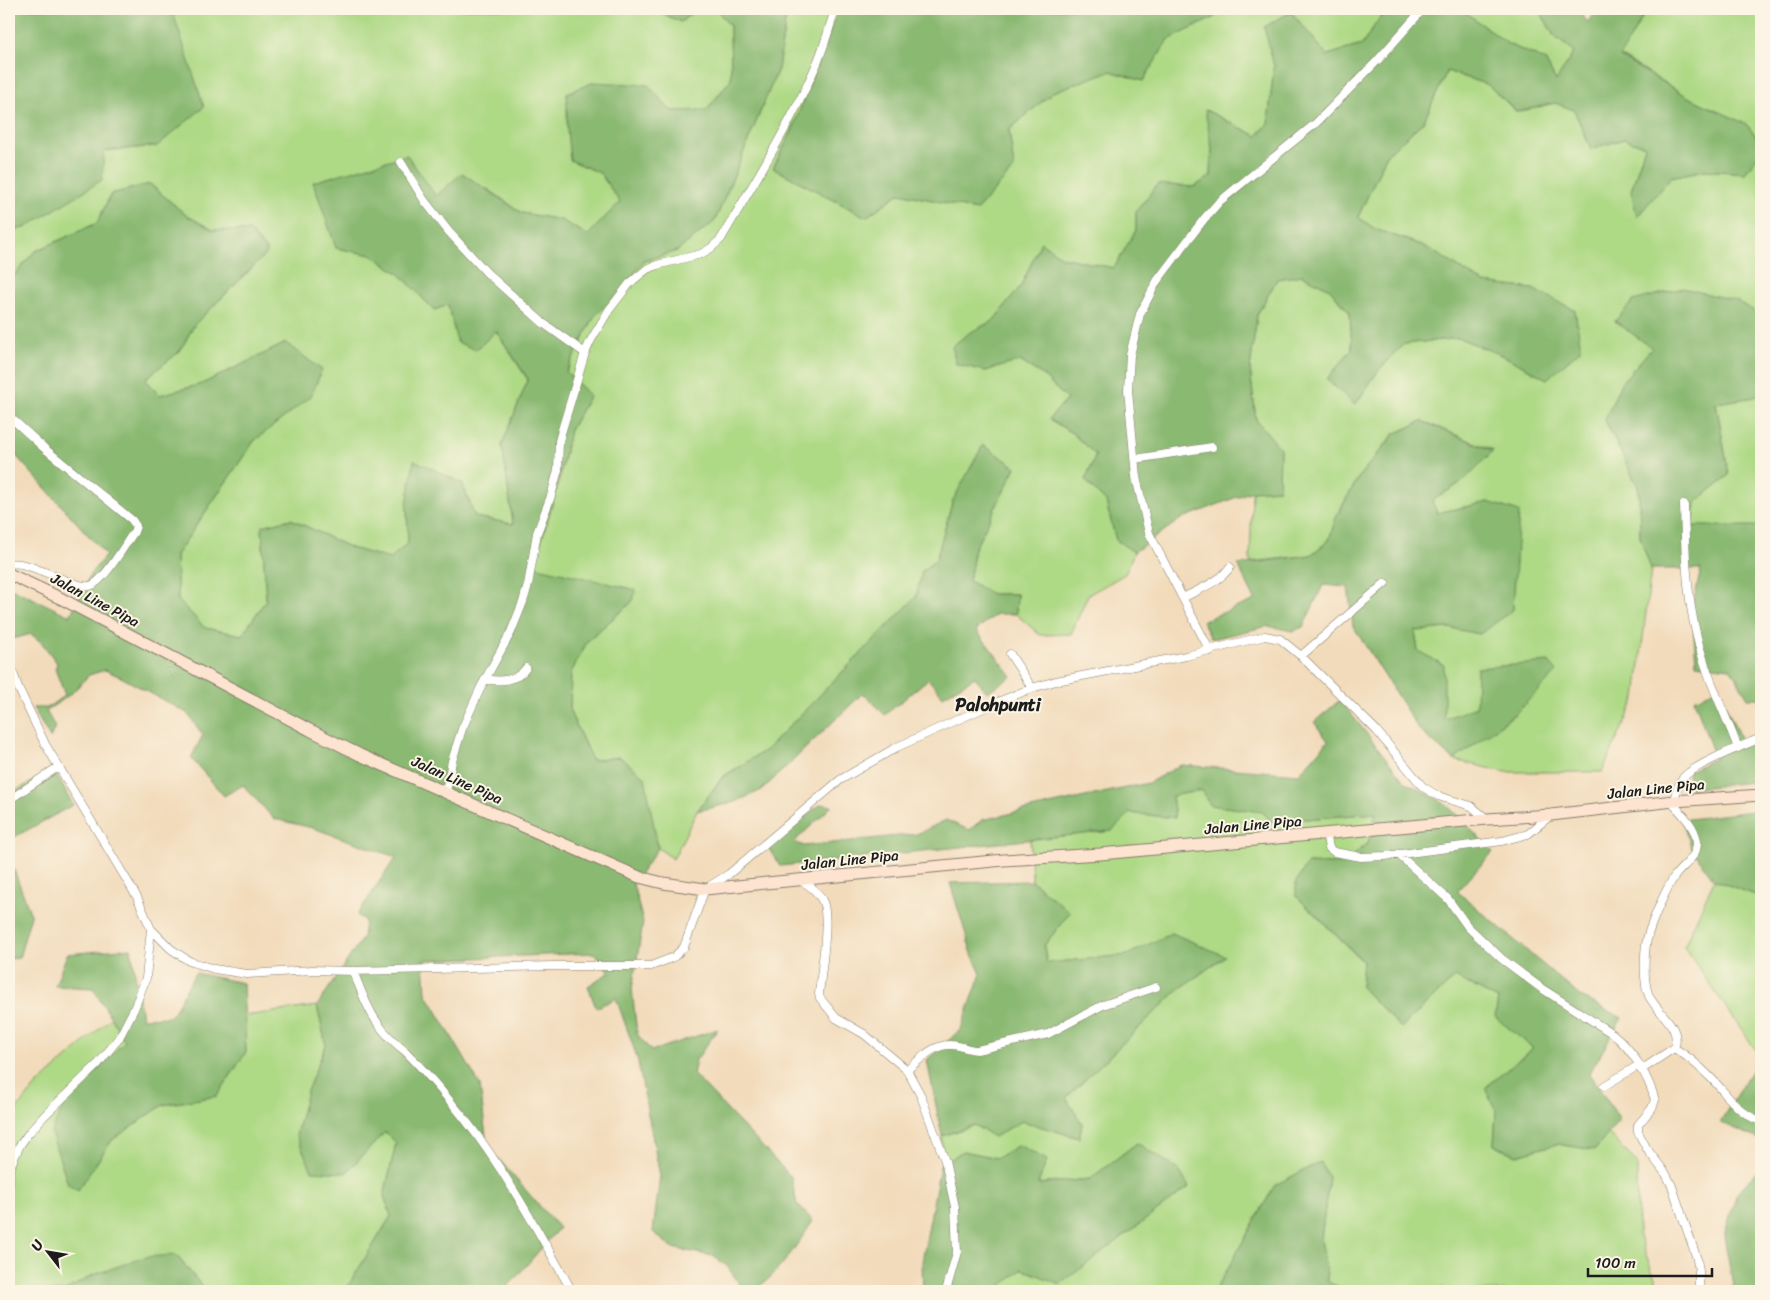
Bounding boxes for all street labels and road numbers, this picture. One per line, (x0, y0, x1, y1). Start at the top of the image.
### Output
street label: Jalan Line Pipa (45, 565, 144, 635)
street label: Jalan Line Pipa (406, 748, 507, 812)
street label: Jalan Line Pipa (1605, 771, 1706, 807)
street label: Jalan Line Pipa (1202, 808, 1303, 842)
street label: Jalan Line Pipa (799, 842, 900, 878)

